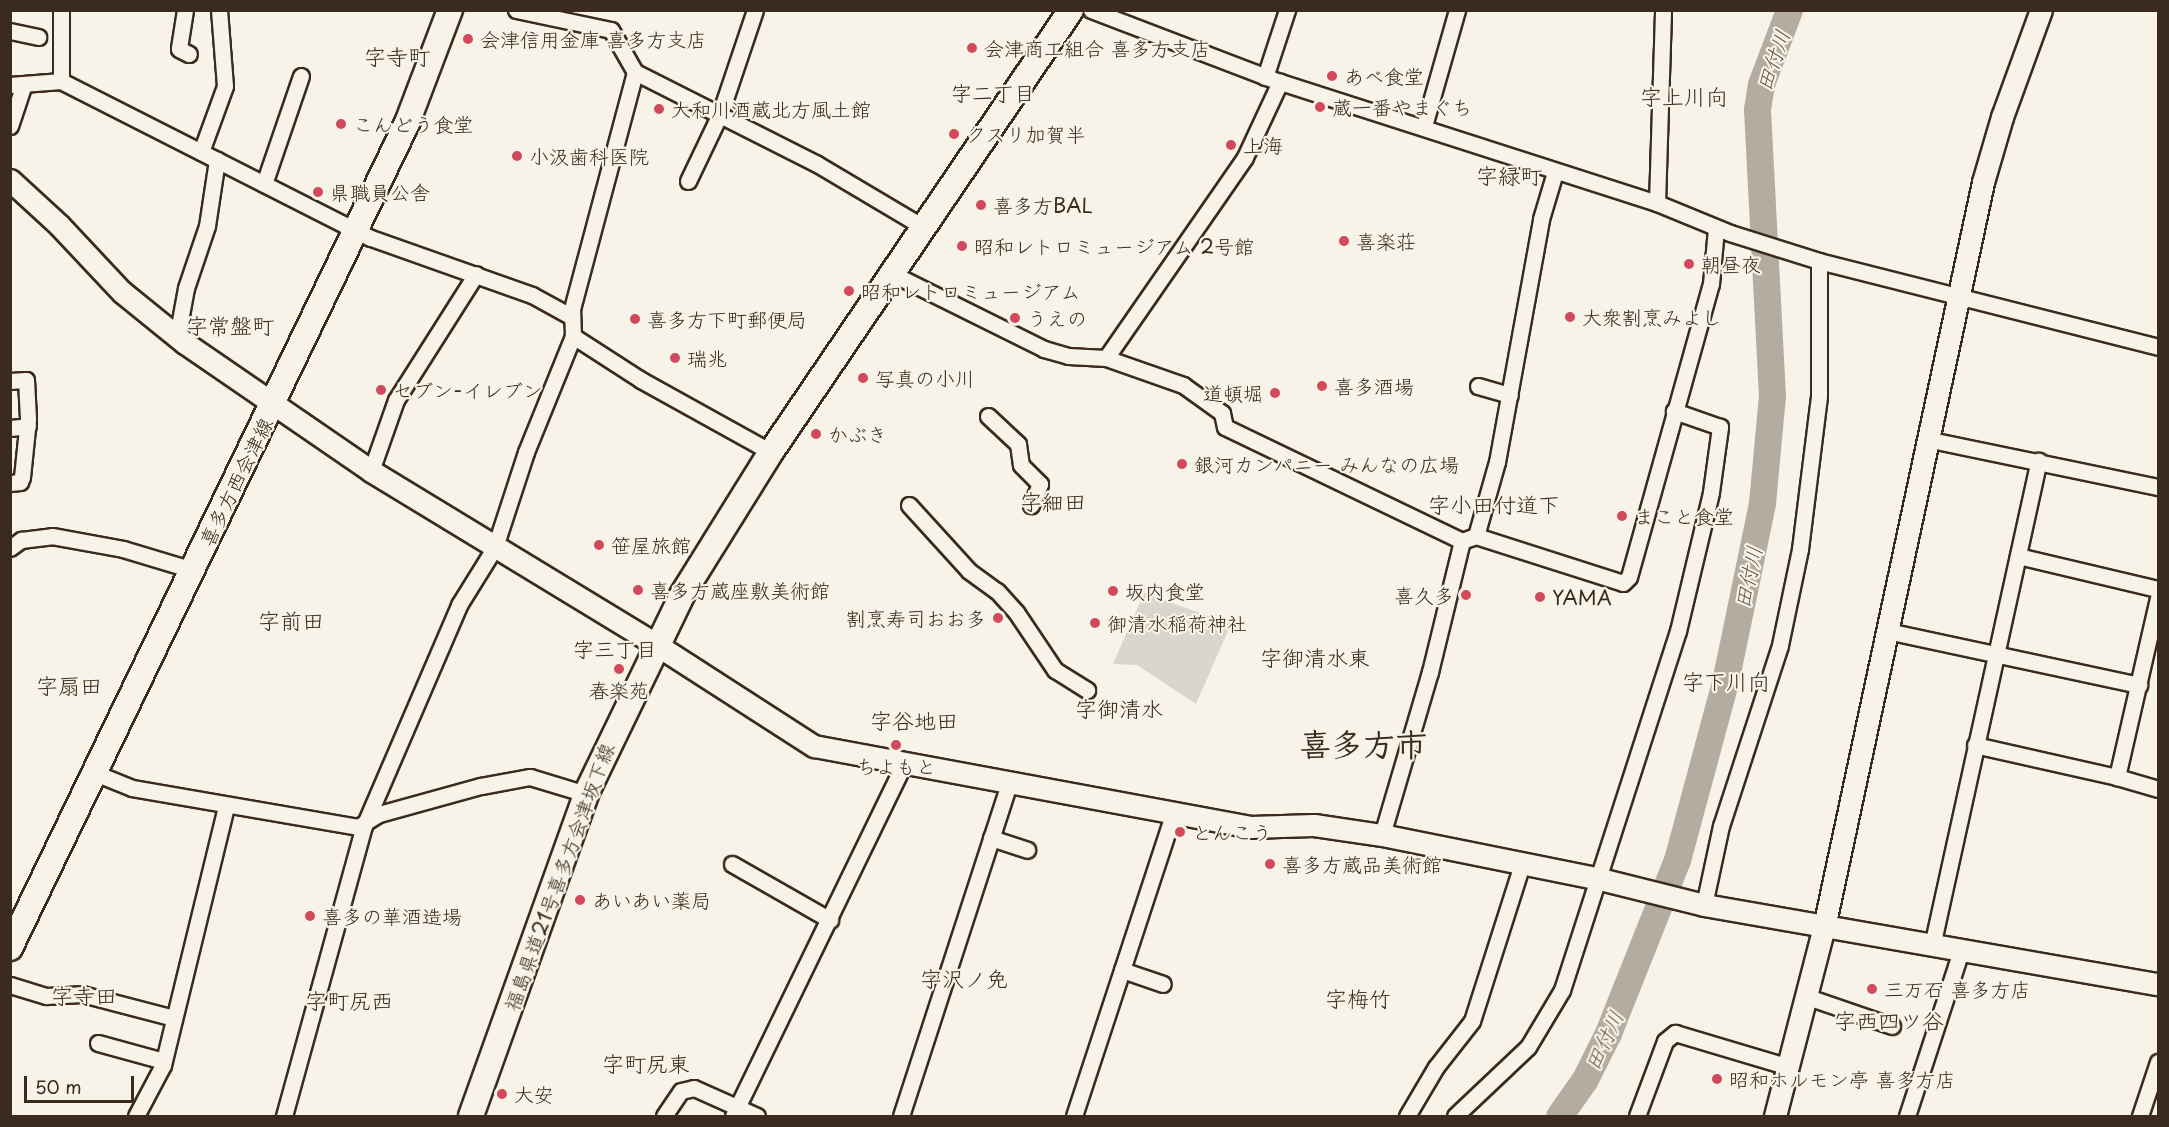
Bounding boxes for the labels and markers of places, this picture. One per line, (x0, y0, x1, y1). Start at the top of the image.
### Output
place label: 会津信用金庫 喜多方支店 (480, 27, 706, 51)
marker: 会津信用金庫 喜多方支店 (461, 32, 475, 46)
place label: 会津商工組合 喜多方支店 (984, 36, 1210, 60)
marker: 会津商工組合 喜多方支店 (965, 41, 979, 55)
place label: あべ食堂 (1344, 64, 1424, 88)
marker: あべ食堂 (1325, 69, 1339, 83)
place label: 蔵一番やまぐち (1332, 95, 1472, 119)
place label: 大和川酒蔵北方風土館 (671, 97, 871, 121)
marker: 蔵一番やまぐち (1313, 100, 1327, 114)
marker: 大和川酒蔵北方風土館 (652, 102, 666, 116)
place label: こんどう食堂 (353, 112, 473, 136)
marker: こんどう食堂 (334, 117, 348, 131)
place label: クスリ加賀半 (966, 122, 1086, 146)
marker: クスリ加賀半 (947, 127, 961, 141)
place label: 上海 (1243, 133, 1283, 157)
marker: 上海 (1224, 138, 1238, 152)
place label: 小汲歯科医院 (529, 144, 649, 168)
marker: 小汲歯科医院 (510, 149, 524, 163)
place label: 県職員公舎 (330, 180, 430, 204)
marker: 県職員公舎 (311, 185, 325, 199)
place label: 喜多方BAL (993, 193, 1093, 217)
marker: 喜多方BAL (974, 198, 988, 212)
place label: 喜楽荘 (1356, 229, 1416, 253)
place label: 昭和レトロミュージアム 2号館 (974, 234, 1255, 258)
marker: 喜楽荘 (1337, 234, 1351, 248)
marker: 昭和レトロミュージアム 2号館 (955, 239, 969, 253)
place label: 朝昼夜 (1701, 252, 1761, 276)
marker: 朝昼夜 (1682, 257, 1696, 271)
place label: 昭和レトロミュージアム (861, 279, 1081, 303)
marker: 昭和レトロミュージアム (842, 284, 856, 298)
place label: 大衆割烹みよし (1582, 305, 1722, 329)
place label: うえの (1027, 306, 1087, 330)
place label: 喜多方下町郵便局 (647, 307, 807, 331)
marker: 大衆割烹みよし (1563, 310, 1577, 324)
marker: うえの (1008, 311, 1022, 325)
marker: 喜多方下町郵便局 (628, 312, 642, 326)
place label: 瑞兆 (687, 346, 727, 370)
marker: 瑞兆 (668, 351, 682, 365)
place label: 写真の小川 (875, 366, 975, 390)
marker: 写真の小川 (856, 371, 870, 385)
place label: 喜多酒場 (1334, 374, 1414, 398)
place label: セブン-イレブン (393, 378, 543, 402)
marker: 喜多酒場 (1315, 379, 1329, 393)
place label: 道頓堀 (1203, 381, 1263, 405)
marker: セブン-イレブン (374, 383, 388, 397)
marker: 道頓堀 (1268, 386, 1282, 400)
place label: かぶき (828, 422, 888, 446)
marker: かぶき (809, 427, 823, 441)
place label: 銀河カンパニー みんなの広場 (1194, 452, 1460, 476)
marker: 銀河カンパニー みんなの広場 (1175, 457, 1189, 471)
place label: まこと食堂 (1634, 504, 1734, 528)
marker: まこと食堂 (1615, 509, 1629, 523)
place label: 笹屋旅館 (611, 533, 691, 557)
marker: 笹屋旅館 (592, 538, 606, 552)
place label: 喜多方蔵座敷美術館 (650, 578, 830, 602)
place label: 坂内食堂 (1125, 579, 1205, 603)
marker: 喜多方蔵座敷美術館 (631, 583, 645, 597)
place label: 喜久多 (1394, 583, 1454, 607)
marker: 坂内食堂 (1106, 584, 1120, 598)
place label: YAMA (1552, 585, 1612, 609)
marker: 喜久多 (1459, 588, 1473, 602)
marker: YAMA (1533, 590, 1547, 604)
place label: 割烹寿司おお多 (846, 606, 986, 630)
marker: 割烹寿司おお多 (991, 611, 1005, 625)
place label: 御清水稲荷神社 (1107, 611, 1247, 635)
marker: 御清水稲荷神社 (1088, 616, 1102, 630)
marker: 春楽苑 (612, 662, 626, 676)
place label: 春楽苑 (589, 678, 649, 702)
marker: ちよもと (889, 738, 903, 752)
place label: ちよもと (856, 754, 936, 778)
place label: とんこう (1192, 820, 1272, 844)
marker: とんこう (1173, 825, 1187, 839)
place label: 喜多方蔵品美術館 (1282, 852, 1442, 876)
marker: 喜多方蔵品美術館 (1263, 857, 1277, 871)
place label: あいあい薬局 (592, 888, 712, 912)
marker: あいあい薬局 (573, 893, 587, 907)
place label: 喜多の華酒造場 (322, 904, 462, 928)
marker: 喜多の華酒造場 (303, 909, 317, 923)
place label: 三万石 喜多方店 (1884, 977, 2030, 1001)
marker: 三万石 喜多方店 (1865, 982, 1879, 996)
place label: 昭和ホルモン亭 喜多方店 (1729, 1067, 1955, 1091)
marker: 昭和ホルモン亭 喜多方店 (1710, 1072, 1724, 1086)
place label: 大安 (514, 1082, 554, 1106)
marker: 大安 (495, 1087, 509, 1101)

